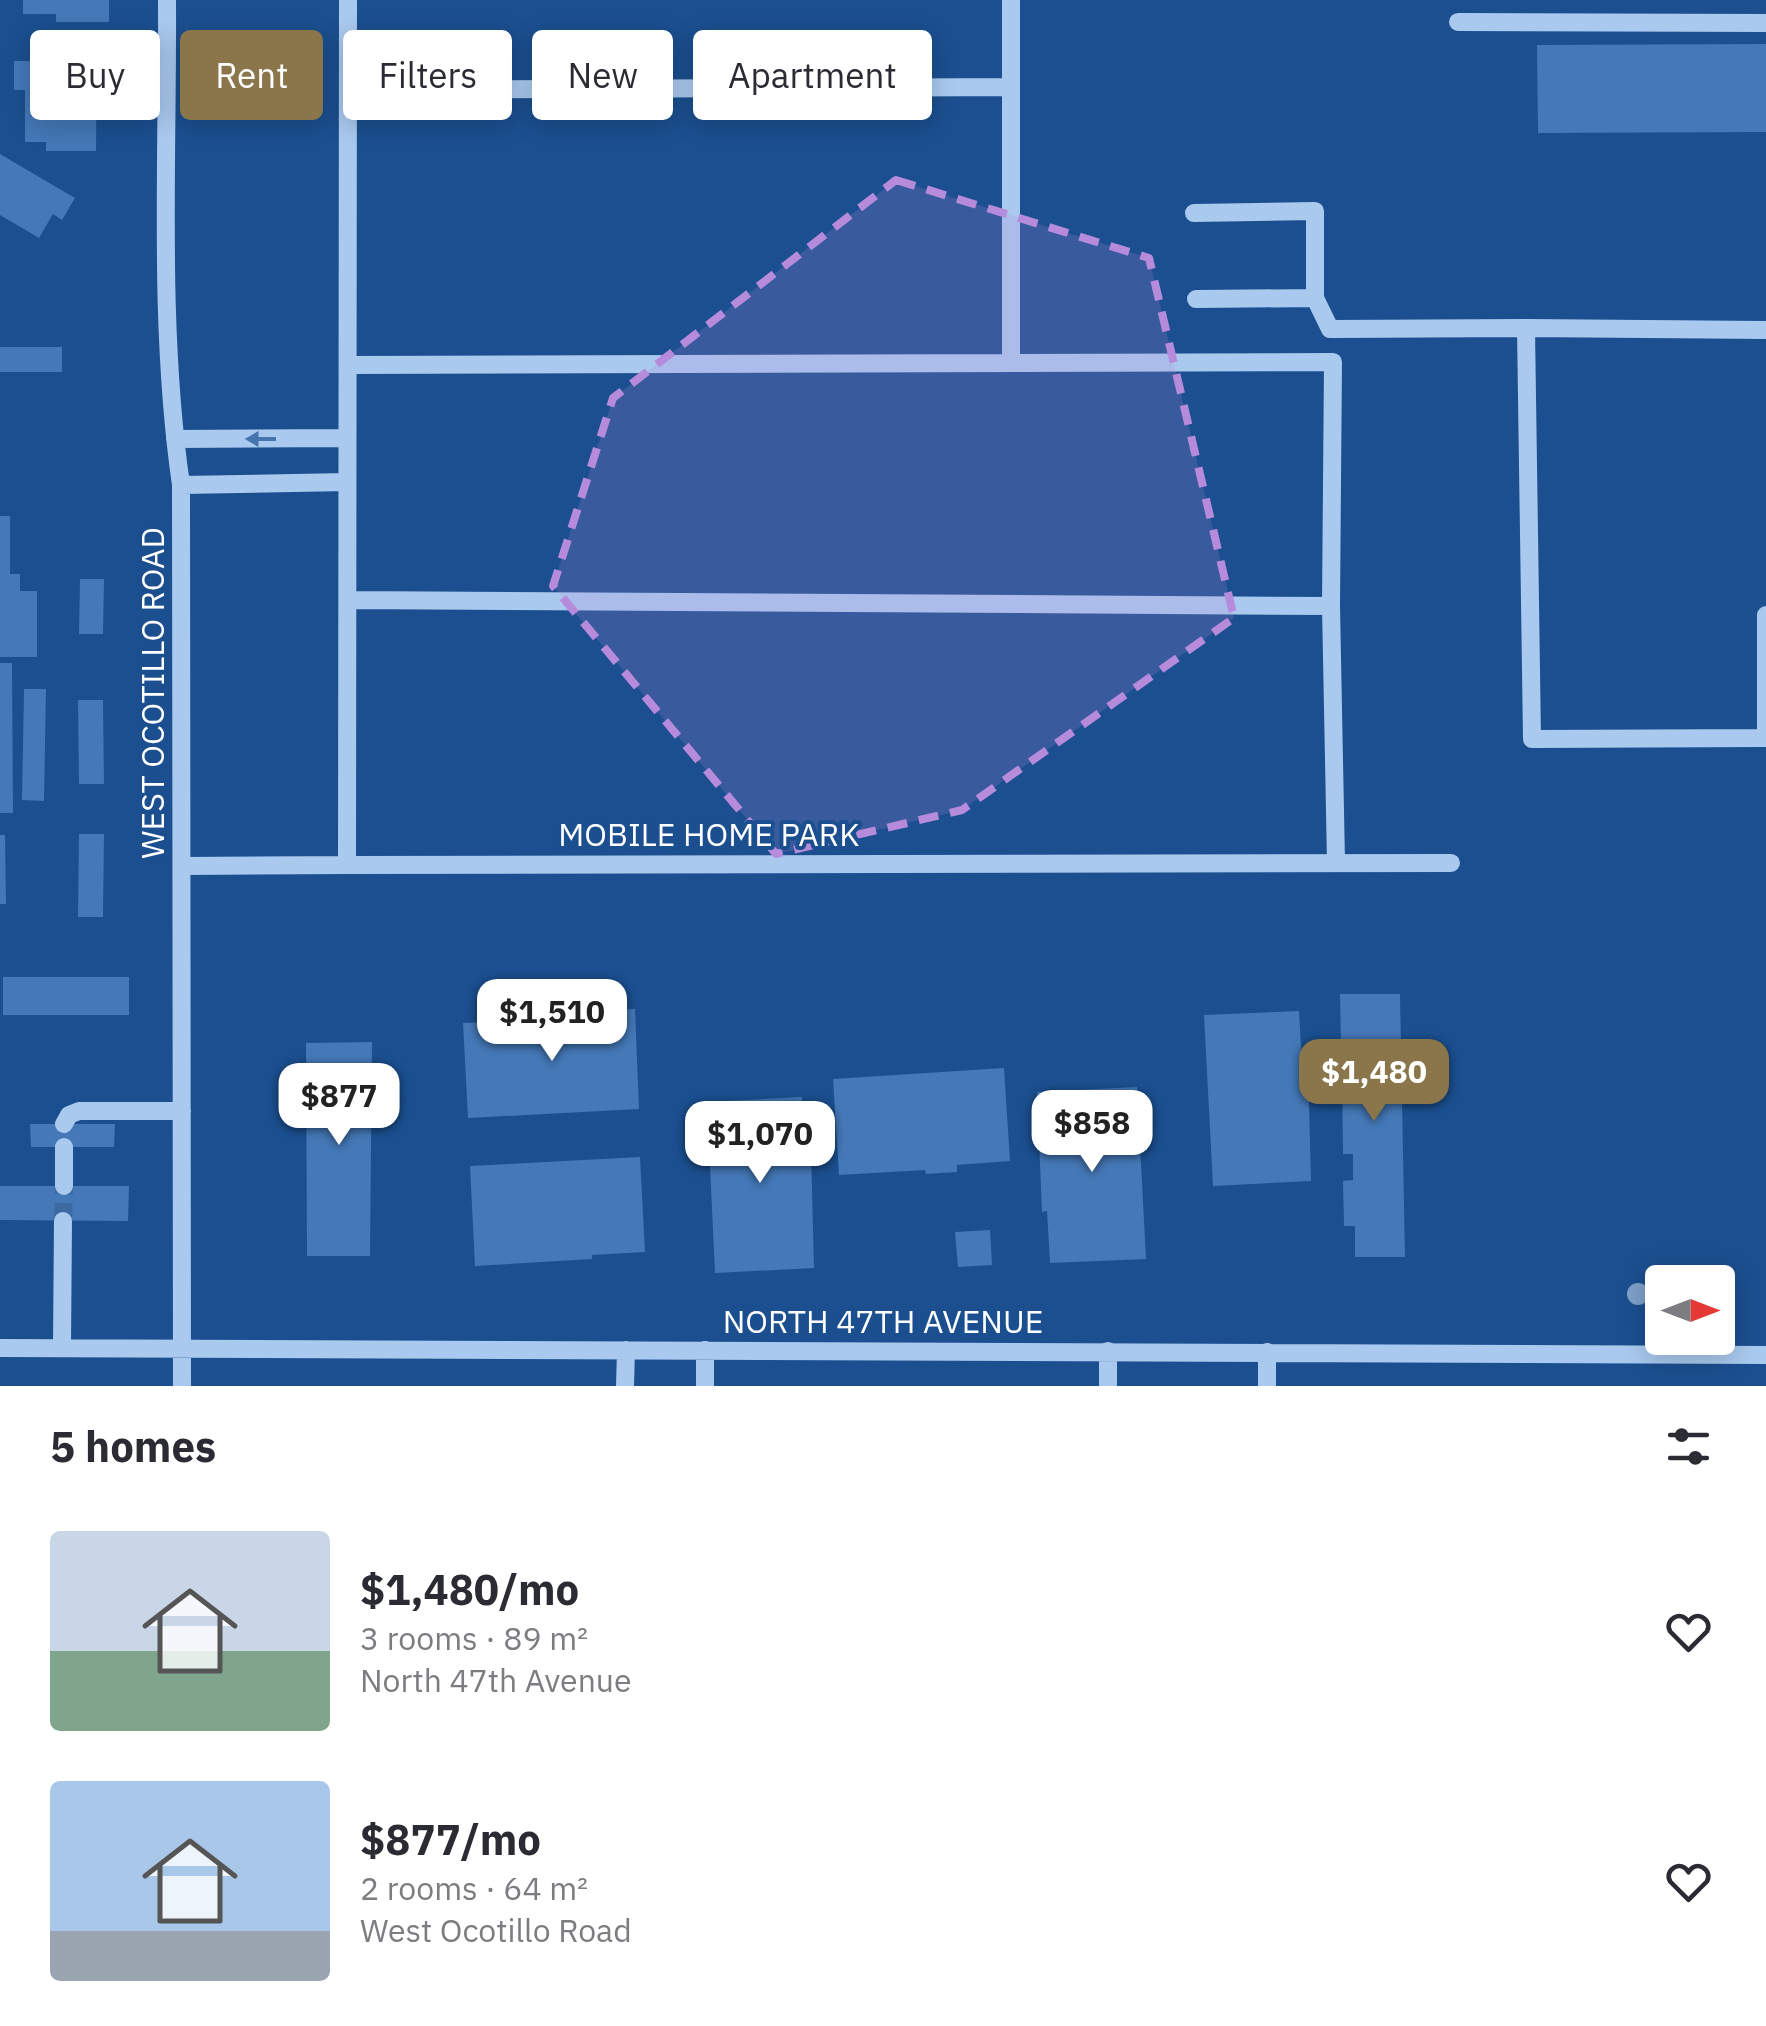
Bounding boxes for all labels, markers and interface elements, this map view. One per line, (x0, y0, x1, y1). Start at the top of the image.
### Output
chip: Buy (30, 30, 160, 120)
chip: Rent (180, 30, 323, 120)
chip: Filters (343, 30, 512, 120)
chip: New (532, 30, 673, 120)
chip: Apartment (693, 30, 932, 120)
one-way arrow (245, 431, 277, 447)
street label: WEST OCOTILLO ROAD (131, 527, 173, 859)
street label: MOBILE HOME PARK (558, 813, 860, 855)
pin: $1,510 (471, 979, 633, 1064)
text: $1,510 (499, 990, 605, 1032)
pin: $1,480 (1293, 1039, 1455, 1124)
text: $1,480 (1321, 1050, 1427, 1092)
pin: $877 (280, 1063, 398, 1148)
text: $877 (301, 1074, 377, 1116)
pin: $858 (1033, 1090, 1151, 1175)
pin: $1,070 (679, 1101, 841, 1186)
text: $858 (1054, 1101, 1130, 1143)
text: $1,070 (707, 1112, 813, 1154)
north arrow (1645, 1265, 1735, 1355)
map controls (1645, 1265, 1735, 1355)
street label: NORTH 47TH AVENUE (723, 1300, 1043, 1342)
text: 5 homes (50, 1419, 216, 1474)
icon: filters (1661, 1419, 1716, 1474)
text: $1,480/mo (360, 1562, 579, 1617)
icon: home (130, 1571, 250, 1691)
icon: heart (1661, 1604, 1716, 1659)
text: 3 rooms · 89 m² (360, 1617, 588, 1659)
text: North 47th Avenue (360, 1659, 632, 1701)
text: $877/mo (360, 1812, 541, 1867)
icon: home (130, 1821, 250, 1941)
icon: heart (1661, 1854, 1716, 1909)
text: 2 rooms · 64 m² (360, 1867, 588, 1909)
text: West Ocotillo Road (360, 1909, 632, 1951)

